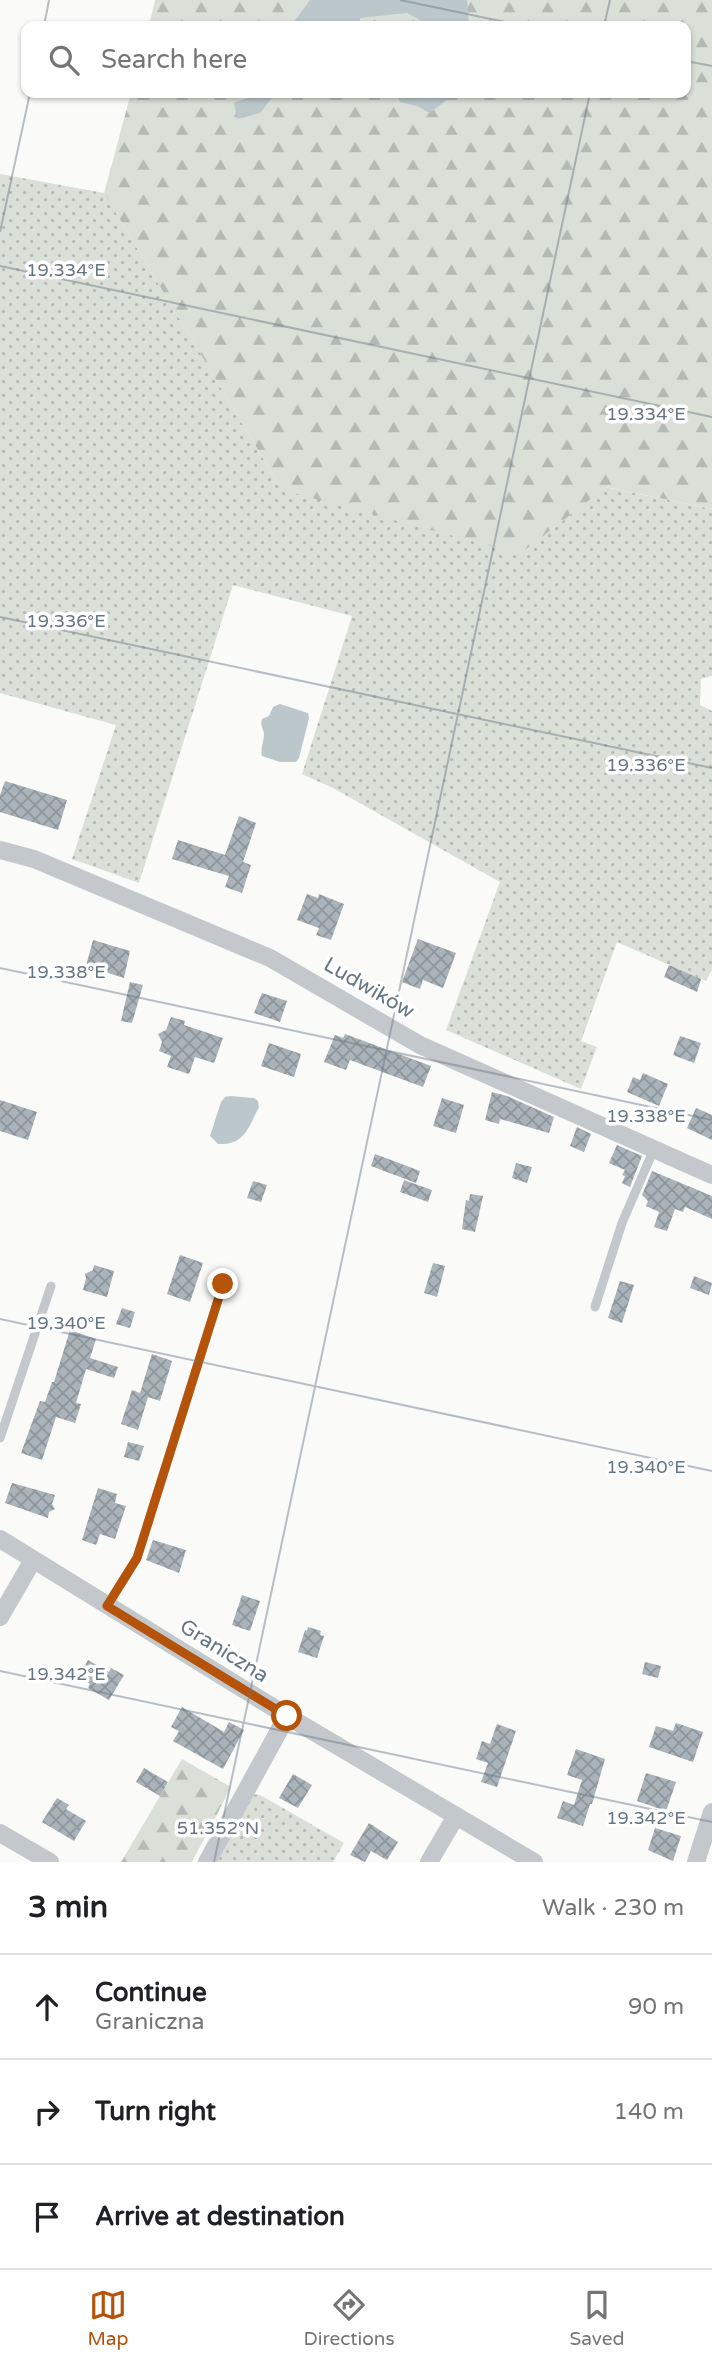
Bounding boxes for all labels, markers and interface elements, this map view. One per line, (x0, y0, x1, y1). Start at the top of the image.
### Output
search box (21, 21, 691, 98)
icon: search (45, 41, 83, 79)
text: Search here (101, 44, 247, 75)
text: 19.334°E (26, 259, 106, 281)
text: 19.334°E (606, 403, 686, 425)
text: 19.336°E (26, 610, 106, 632)
text: 19.336°E (606, 754, 686, 776)
street label: Ludwików (319, 952, 419, 1024)
text: 19.338°E (26, 961, 106, 983)
text: 19.338°E (606, 1105, 686, 1127)
route end (207, 1268, 238, 1299)
text: 19.340°E (26, 1312, 106, 1334)
text: 19.340°E (606, 1456, 686, 1478)
street label: Graniczna (175, 1614, 273, 1688)
text: 19.342°E (26, 1663, 106, 1685)
route start (271, 1700, 302, 1731)
text: 19.342°E (606, 1807, 686, 1829)
text: 51.352°N (177, 1817, 259, 1839)
text: 3 min (28, 1889, 108, 1926)
text: Walk · 230 m (542, 1894, 684, 1922)
text: Continue (95, 1977, 207, 2008)
icon: ahead (28, 1988, 66, 2026)
text: 90 m (628, 1993, 684, 2021)
text: Graniczna (95, 2008, 205, 2036)
icon: right (28, 2093, 66, 2131)
text: Turn right (95, 2096, 216, 2127)
text: 140 m (614, 2098, 684, 2126)
icon: arrive (28, 2198, 66, 2236)
text: Arrive at destination (95, 2201, 345, 2232)
tab: Map (88, 2286, 129, 2350)
tab: Directions (304, 2286, 395, 2350)
tab: Saved (570, 2286, 624, 2350)

